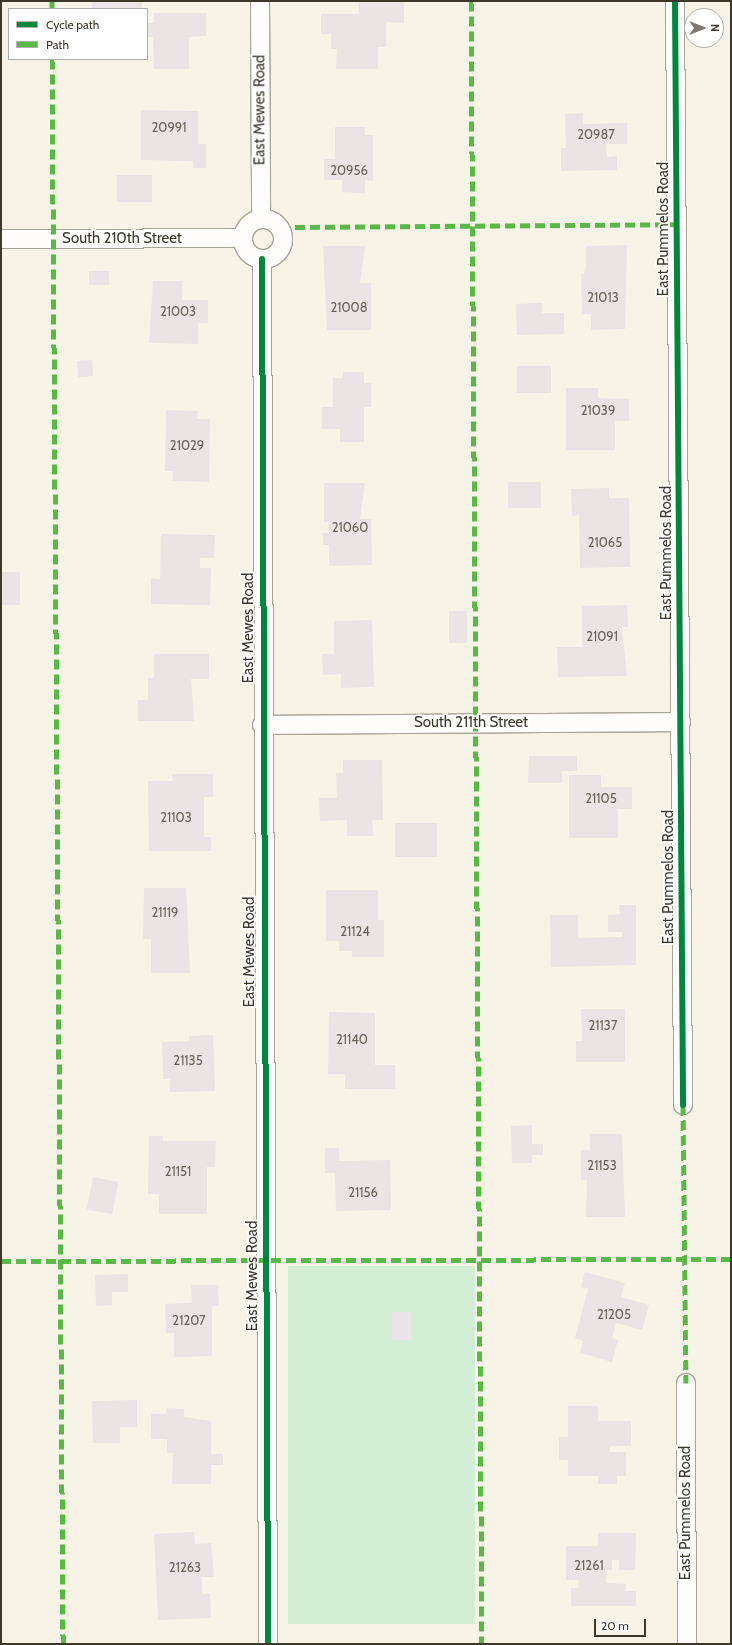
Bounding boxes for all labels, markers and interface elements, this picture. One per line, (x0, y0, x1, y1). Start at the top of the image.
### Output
legend (8, 8, 148, 60)
north arrow (684, 8, 724, 48)
text: Cycle path (46, 17, 99, 32)
text: N (708, 24, 722, 32)
text: Path (46, 37, 69, 52)
street label: East Mewes Road (251, 55, 269, 165)
house number: 20991 (152, 119, 186, 135)
house number: 20987 (577, 126, 615, 142)
house number: 20956 (330, 162, 368, 178)
street label: East Pummelos Road (655, 162, 673, 296)
street label: South 210th Street (62, 230, 182, 248)
house number: 21013 (587, 289, 619, 305)
house number: 21008 (330, 299, 368, 315)
house number: 21003 (160, 303, 196, 319)
house number: 21039 (581, 402, 615, 418)
house number: 21029 (170, 437, 204, 453)
street label: East Pummelos Road (658, 486, 676, 620)
house number: 21060 (332, 519, 368, 535)
house number: 21065 (588, 534, 622, 550)
street label: East Mewes Road (240, 573, 258, 683)
house number: 21091 (586, 628, 618, 644)
street label: South 211th Street (414, 714, 528, 732)
house number: 21105 (585, 790, 617, 806)
house number: 21103 (160, 809, 192, 825)
street label: East Pummelos Road (660, 810, 678, 944)
street label: East Mewes Road (241, 897, 259, 1007)
house number: 21119 (152, 904, 178, 920)
house number: 21124 (340, 923, 370, 939)
house number: 21137 (589, 1017, 617, 1033)
house number: 21140 (336, 1031, 368, 1047)
house number: 21135 (173, 1052, 203, 1068)
house number: 21153 (587, 1157, 617, 1173)
house number: 21151 (165, 1163, 191, 1179)
house number: 21156 (348, 1184, 378, 1200)
street label: East Mewes Road (244, 1221, 262, 1331)
house number: 21205 (597, 1306, 631, 1322)
house number: 21207 (172, 1312, 206, 1328)
street label: East Pummelos Road (677, 1446, 695, 1580)
house number: 21261 (574, 1557, 604, 1573)
house number: 21263 (169, 1559, 201, 1575)
scale bar (596, 1611, 648, 1637)
text: 20 m (601, 1618, 629, 1633)

